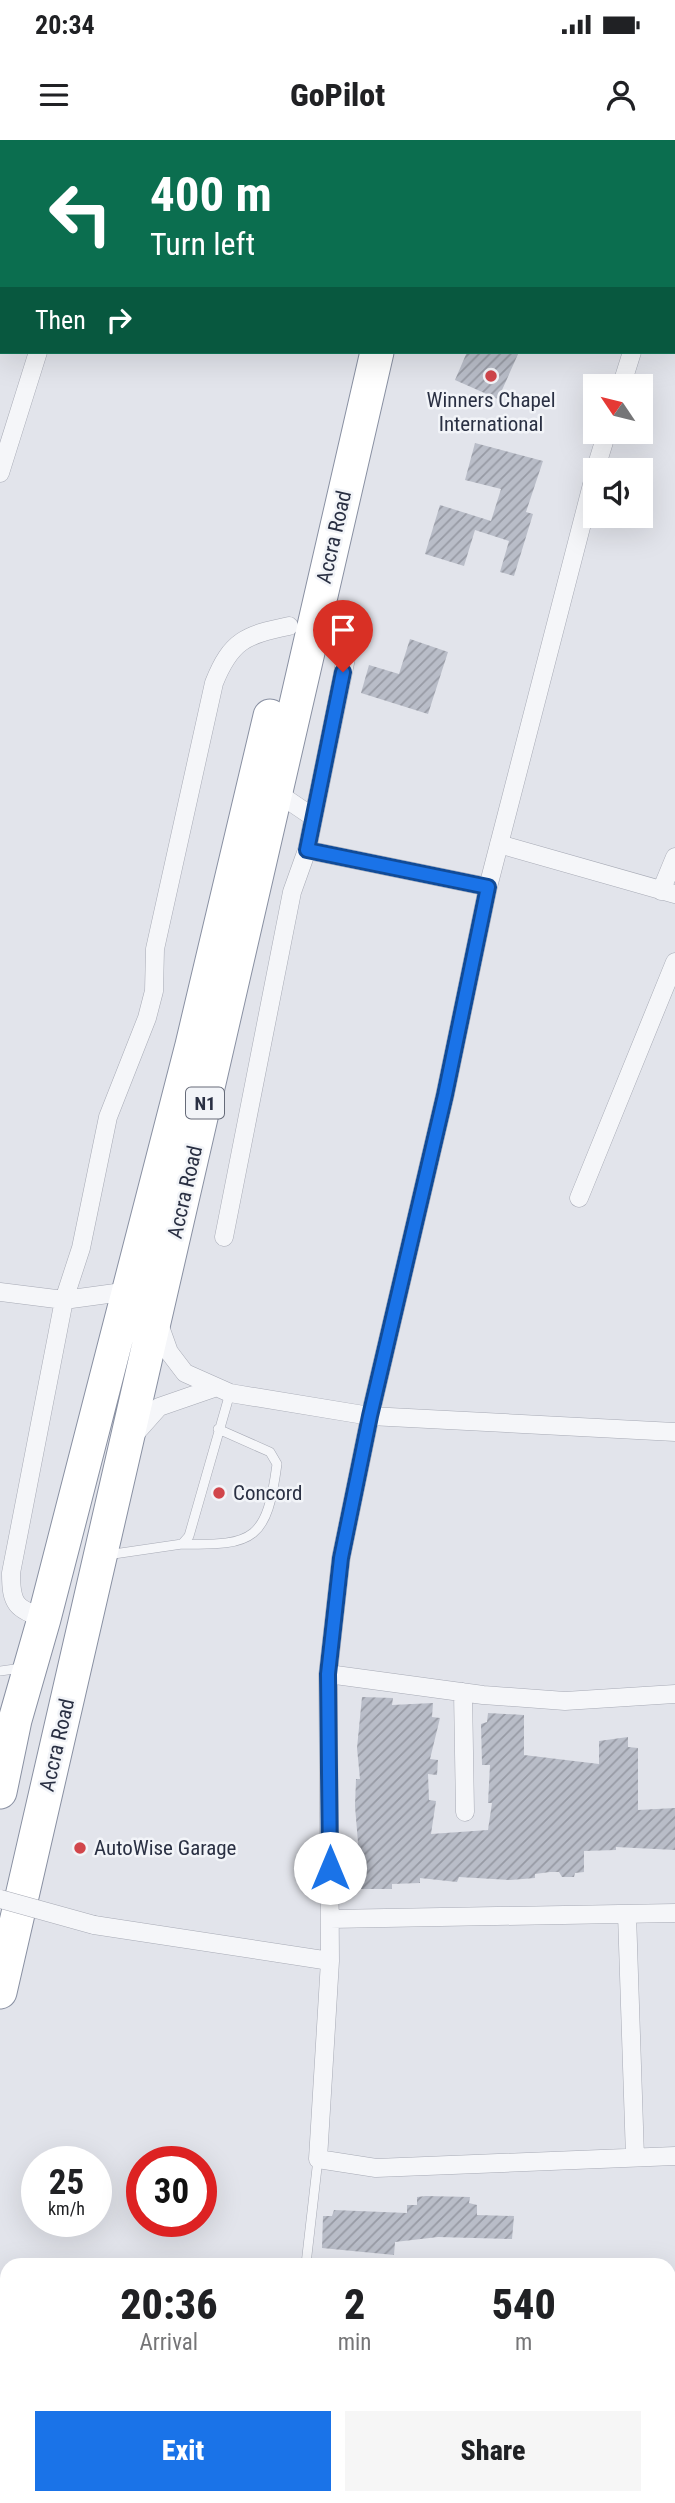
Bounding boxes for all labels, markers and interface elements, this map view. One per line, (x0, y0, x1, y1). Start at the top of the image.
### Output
text: 20:34 (35, 10, 95, 40)
icon: menu (35, 76, 73, 114)
text: GoPilot (290, 76, 385, 114)
icon: person (602, 76, 640, 114)
text: 400 m (150, 166, 272, 223)
icon: left (35, 168, 126, 259)
text: Turn left (150, 225, 255, 263)
icon: right (100, 301, 138, 339)
text: Then (35, 305, 86, 335)
marker: Winners Chapel International (483, 368, 499, 384)
north arrow (583, 374, 653, 444)
map controls (583, 374, 653, 528)
place label: Winners Chapel International (427, 388, 555, 436)
button: sound (583, 458, 653, 528)
street label: Accra Road (312, 488, 356, 586)
pin (313, 600, 373, 672)
icon: arrive (324, 611, 362, 649)
road number: N1 (186, 1088, 224, 1119)
street label: Accra Road (163, 1143, 207, 1241)
place label: Concord (233, 1481, 302, 1505)
marker: Concord (211, 1485, 227, 1501)
street label: Accra Road (35, 1696, 79, 1794)
position arrow (293, 1831, 367, 1905)
place label: AutoWise Garage (94, 1836, 237, 1860)
marker: AutoWise Garage (72, 1840, 88, 1856)
speed limit sign: 30 (126, 2146, 217, 2237)
text: 25 (49, 2162, 84, 2203)
text: km/h (48, 2198, 85, 2219)
text: 20:36 (120, 2280, 217, 2329)
text: 2 (344, 2280, 365, 2329)
text: 540 (492, 2280, 556, 2329)
text: Arrival (140, 2329, 198, 2356)
text: min (338, 2329, 371, 2356)
text: m (515, 2329, 532, 2356)
button: Exit (35, 2411, 331, 2491)
button: Share (345, 2411, 641, 2491)

